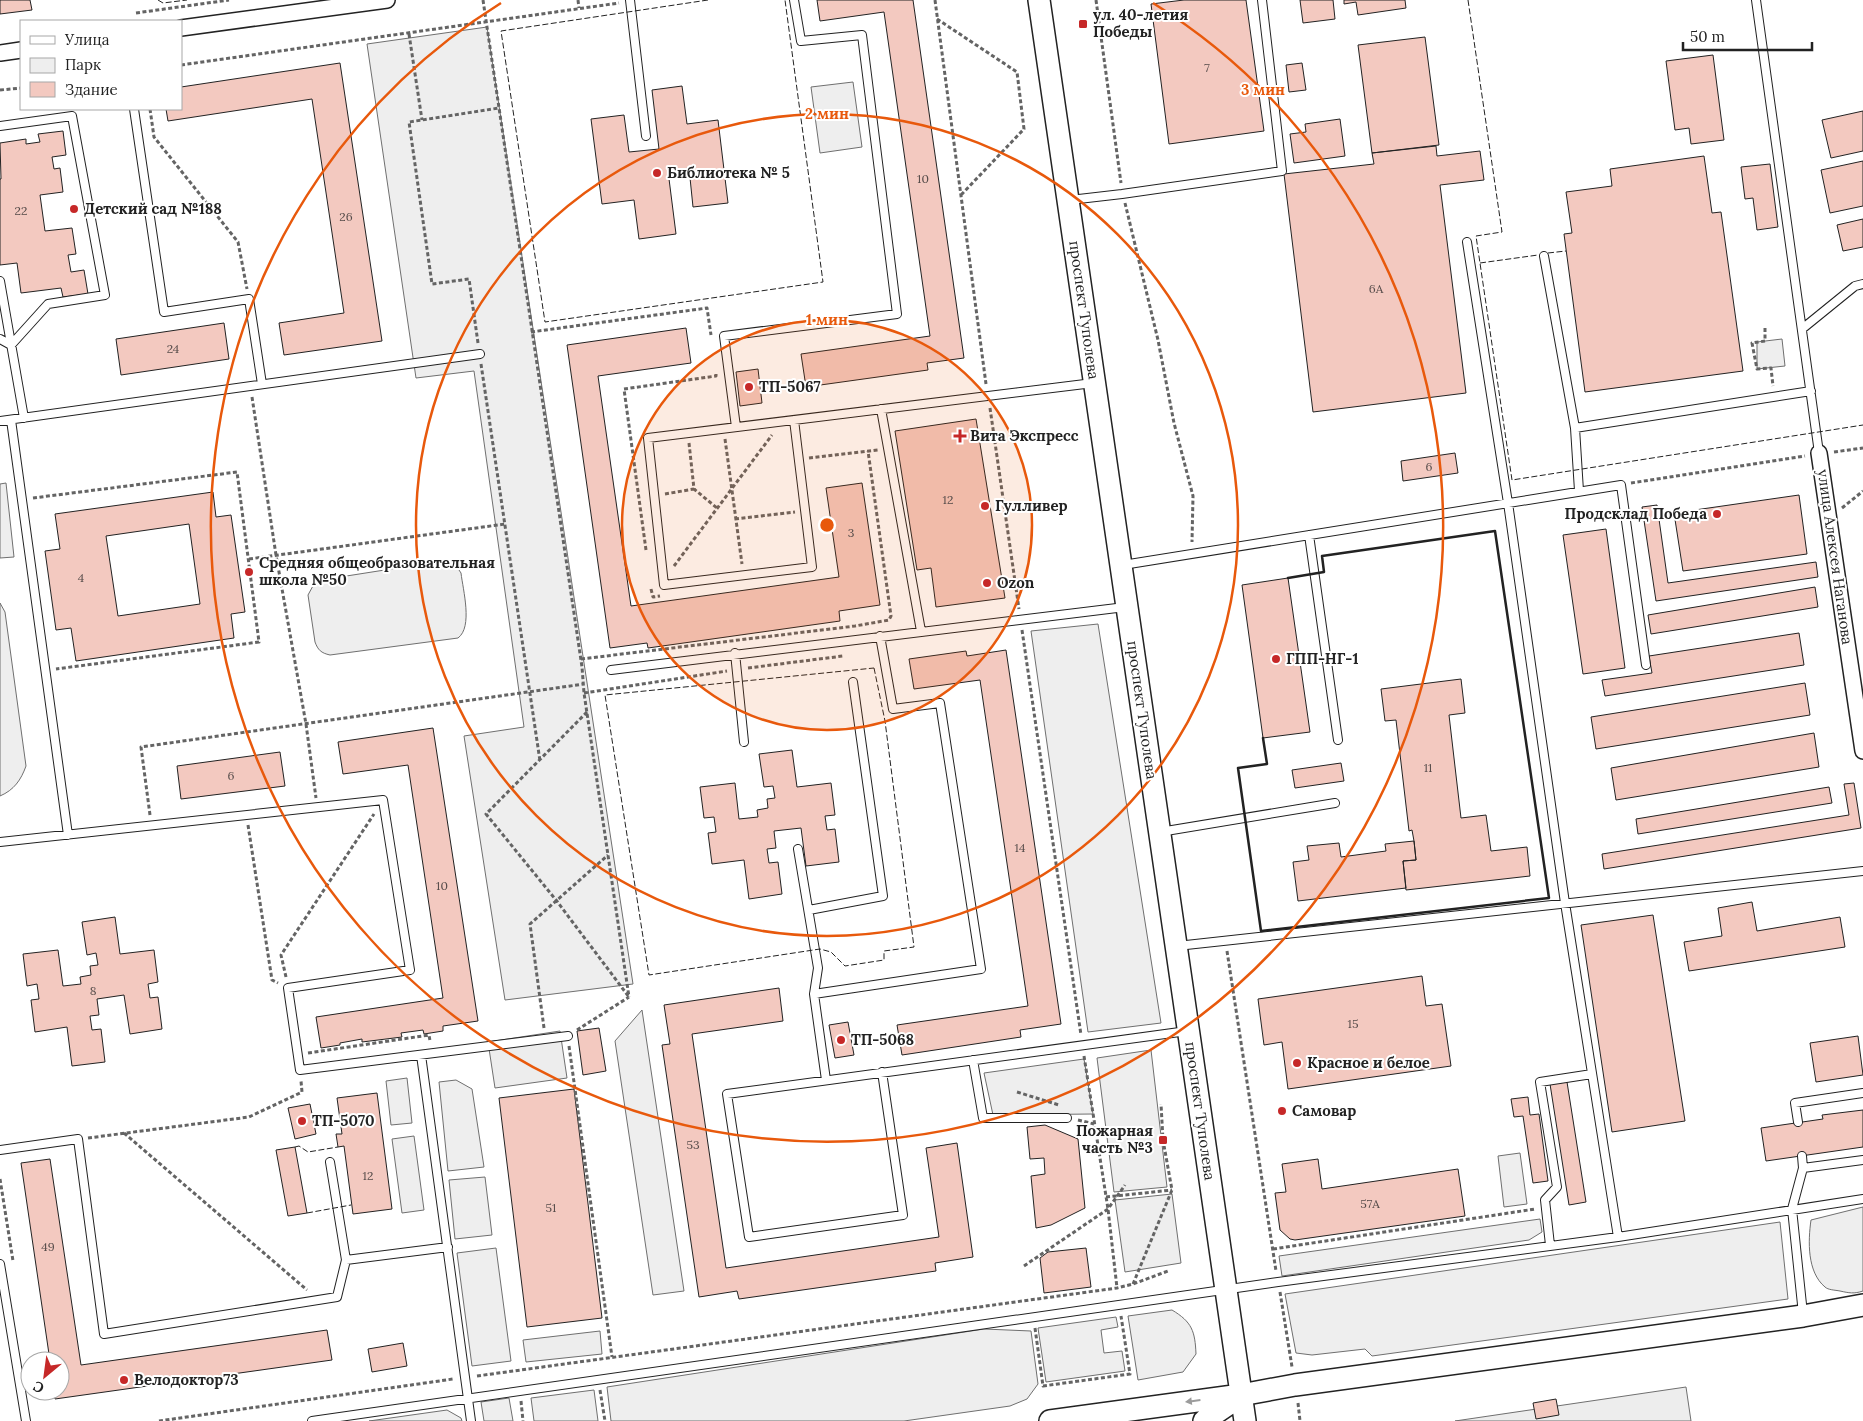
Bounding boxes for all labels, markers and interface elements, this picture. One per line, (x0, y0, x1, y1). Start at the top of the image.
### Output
place label: ул. 40-летия Победы (1093, 5, 1188, 41)
marker: ул. 40-летия Победы (1077, 18, 1089, 30)
legend (20, 20, 182, 110)
scale bar (1683, 20, 1812, 52)
text: 50 m (1690, 27, 1725, 46)
text: Улица (64, 30, 110, 49)
text: Парк (65, 55, 101, 74)
house number: 7 (1204, 60, 1210, 75)
text: Здание (65, 80, 118, 99)
text: 3 мин (1241, 80, 1285, 99)
text: 2 мин (805, 104, 849, 123)
place label: Библиотека № 5 (667, 163, 790, 182)
marker: Библиотека № 5 (651, 167, 663, 179)
house number: 10 (917, 171, 929, 186)
place label: Детский сад №188 (84, 199, 222, 218)
house number: 22 (15, 203, 27, 218)
marker: Детский сад №188 (68, 203, 80, 215)
house number: 26 (339, 209, 353, 224)
street label: проспект Туполева (1065, 239, 1104, 381)
house number: 6А (1369, 281, 1384, 296)
text: 1 мин (806, 310, 848, 329)
house number: 24 (167, 341, 180, 356)
place label: ТП-5067 (759, 377, 821, 396)
marker: ТП-5067 (743, 381, 755, 393)
place label: Вита Экспресс (970, 426, 1079, 445)
marker: Вита Экспресс (954, 430, 966, 442)
house number: 6 (1426, 459, 1433, 474)
street label: улица Алексея Наганова (1814, 468, 1857, 646)
house number: 12 (943, 492, 953, 507)
place label: Гулливер (995, 496, 1068, 515)
marker: Гулливер (979, 500, 991, 512)
place label: Продсклад Победа (1565, 504, 1707, 523)
marker: Продсклад Победа (1711, 508, 1723, 520)
centre of rings (818, 516, 836, 534)
house number: 3 (848, 525, 855, 540)
place label: Средняя общеобразовательная школа №50 (259, 553, 495, 589)
marker: Средняя общеобразовательная школа №50 (243, 566, 255, 578)
house number: 4 (78, 570, 85, 585)
place label: Ozon (997, 573, 1035, 592)
marker: Ozon (981, 577, 993, 589)
street label: проспект Туполева (1123, 639, 1162, 781)
place label: ГПП-НГ-1 (1286, 649, 1359, 668)
marker: ГПП-НГ-1 (1270, 653, 1282, 665)
house number: 11 (1424, 760, 1432, 775)
house number: 6 (228, 768, 235, 783)
house number: 14 (1015, 840, 1026, 855)
house number: 10 (436, 878, 448, 893)
house number: 8 (90, 983, 97, 998)
house number: 15 (1348, 1016, 1358, 1031)
place label: ТП-5068 (851, 1030, 914, 1049)
marker: ТП-5068 (835, 1034, 847, 1046)
street label: проспект Туполева (1181, 1040, 1220, 1182)
place label: Красное и белое (1307, 1053, 1430, 1072)
marker: Красное и белое (1291, 1057, 1303, 1069)
place label: Самовар (1292, 1101, 1356, 1120)
marker: Самовар (1276, 1105, 1288, 1117)
place label: ТП-5070 (312, 1111, 375, 1130)
marker: ТП-5070 (296, 1115, 308, 1127)
place label: Пожарная часть №3 (1076, 1121, 1153, 1157)
marker: Пожарная часть №3 (1157, 1134, 1169, 1146)
house number: 53 (686, 1137, 700, 1152)
house number: 12 (363, 1168, 373, 1183)
house number: 57А (1360, 1196, 1380, 1211)
house number: 51 (546, 1200, 556, 1215)
house number: 49 (41, 1239, 55, 1254)
north arrow (20, 1351, 70, 1401)
place label: Велодоктор73 (134, 1370, 239, 1389)
marker: Велодоктор73 (118, 1374, 130, 1386)
text: С (30, 1377, 47, 1398)
one-way arrow (1185, 1397, 1201, 1405)

